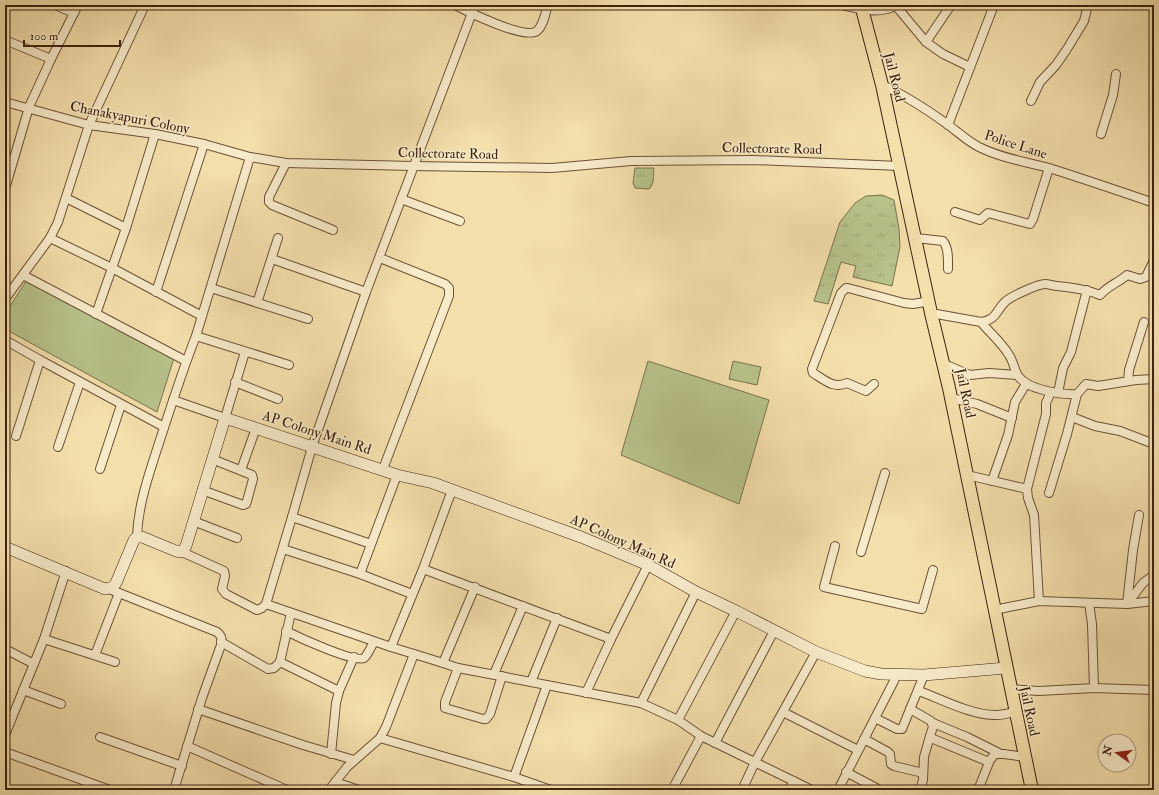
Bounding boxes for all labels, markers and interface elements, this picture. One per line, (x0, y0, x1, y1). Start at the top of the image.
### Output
scale bar (24, 22, 120, 48)
text: 100 m (30, 29, 59, 44)
street label: Jail Road (880, 50, 909, 104)
street label: Chanakyapuri Colony (68, 98, 192, 139)
street label: Police Lane (982, 126, 1050, 163)
street label: Collectorate Road (722, 139, 822, 158)
street label: Collectorate Road (398, 144, 498, 163)
street label: Jail Road (952, 366, 979, 420)
street label: AP Colony Main Rd (259, 407, 373, 459)
street label: AP Colony Main Rd (566, 510, 678, 573)
street label: Jail Road (1016, 684, 1043, 738)
north arrow (1097, 733, 1137, 773)
text: N (1100, 743, 1116, 758)

